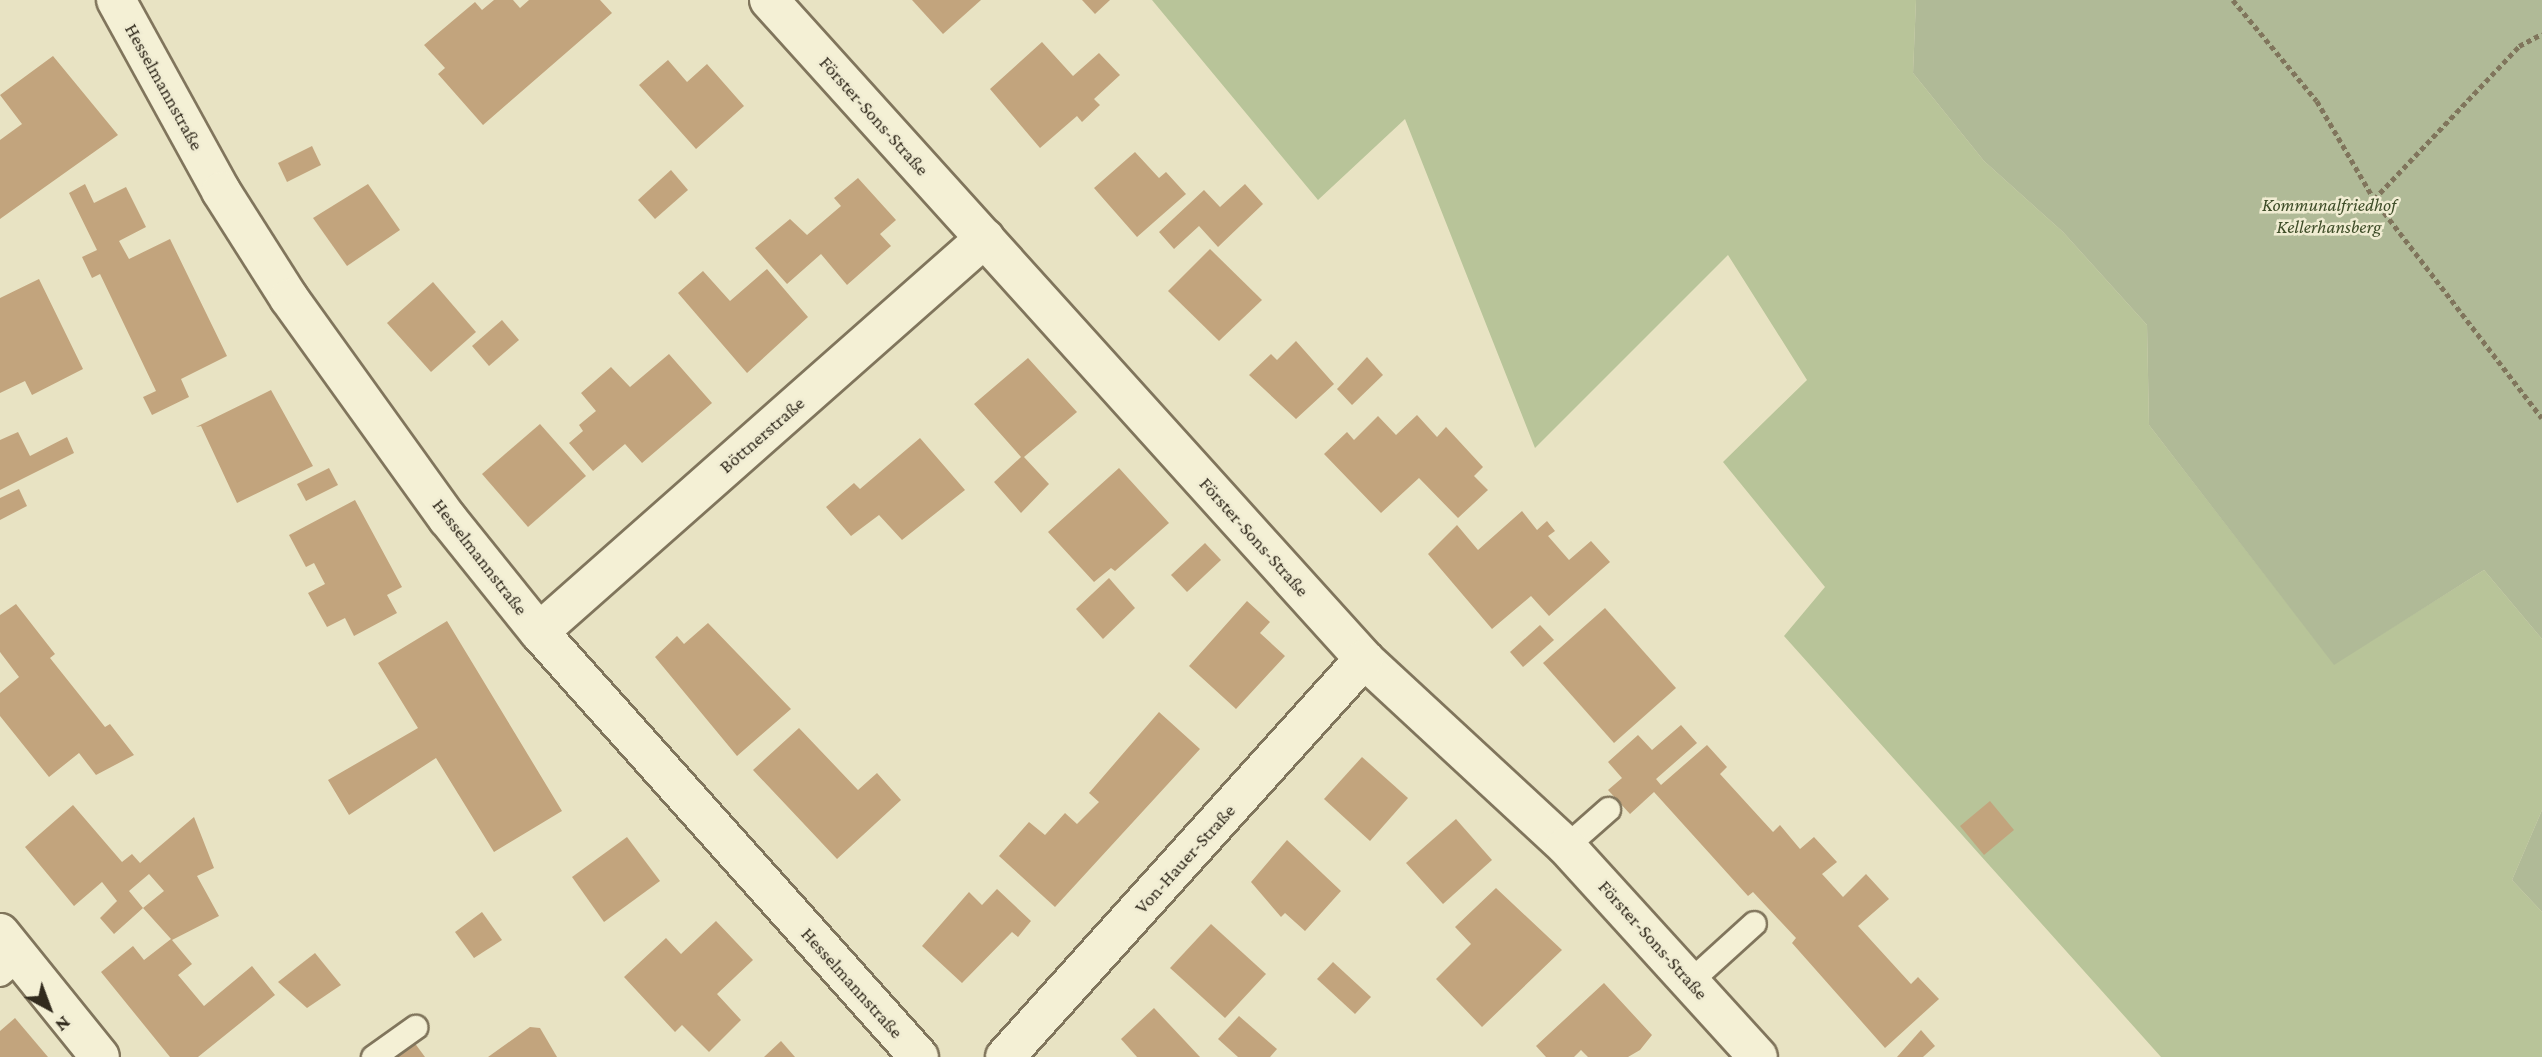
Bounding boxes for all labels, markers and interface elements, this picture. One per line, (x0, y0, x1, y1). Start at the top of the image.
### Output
street label: Hesselmannstraße (120, 20, 208, 154)
street label: Förster-Sons-Straße (814, 52, 934, 180)
park label: Kommunalfriedhof Kellerhansberg (2262, 194, 2396, 238)
street label: Böttnerstraße (715, 392, 809, 478)
street label: Förster-Sons-Straße (1194, 473, 1314, 601)
street label: Hesselmannstraße (427, 494, 533, 620)
street label: Von-Hauer-Straße (1130, 800, 1240, 918)
street label: Förster-Sons-Straße (1593, 876, 1713, 1004)
street label: Hesselmannstraße (796, 923, 908, 1043)
north arrow (14, 973, 84, 1043)
text: N (51, 1012, 75, 1036)

